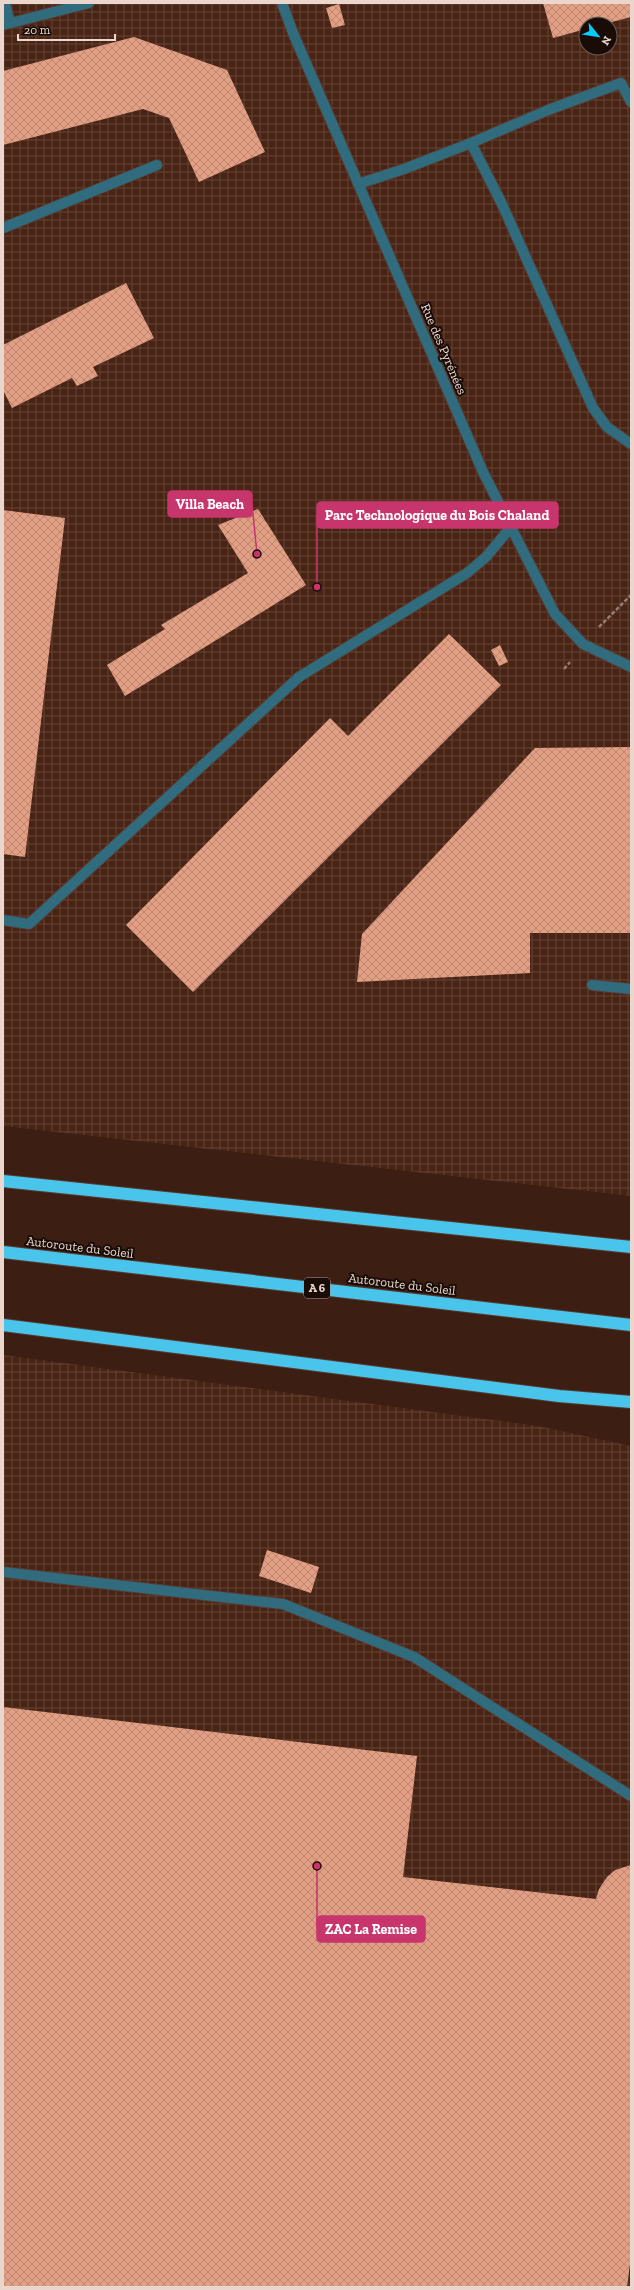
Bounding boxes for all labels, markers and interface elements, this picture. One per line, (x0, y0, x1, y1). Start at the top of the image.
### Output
scale bar (18, 16, 115, 42)
north arrow (578, 16, 618, 56)
text: 20 m (24, 23, 51, 37)
text: N (598, 34, 614, 48)
street label: Rue des Pyrénées (418, 301, 470, 397)
callout: Villa Beach (168, 491, 252, 517)
text: Villa Beach (176, 496, 244, 513)
callout: Parc Technologique du Bois Chaland (317, 502, 558, 528)
text: Parc Technologique du Bois Chaland (325, 507, 549, 524)
street label: Autoroute du Soleil (26, 1233, 135, 1261)
street label: Autoroute du Soleil (348, 1270, 457, 1298)
road number: A 6 (304, 1278, 330, 1298)
callout: ZAC La Remise (317, 1916, 425, 1942)
text: ZAC La Remise (325, 1921, 417, 1938)

